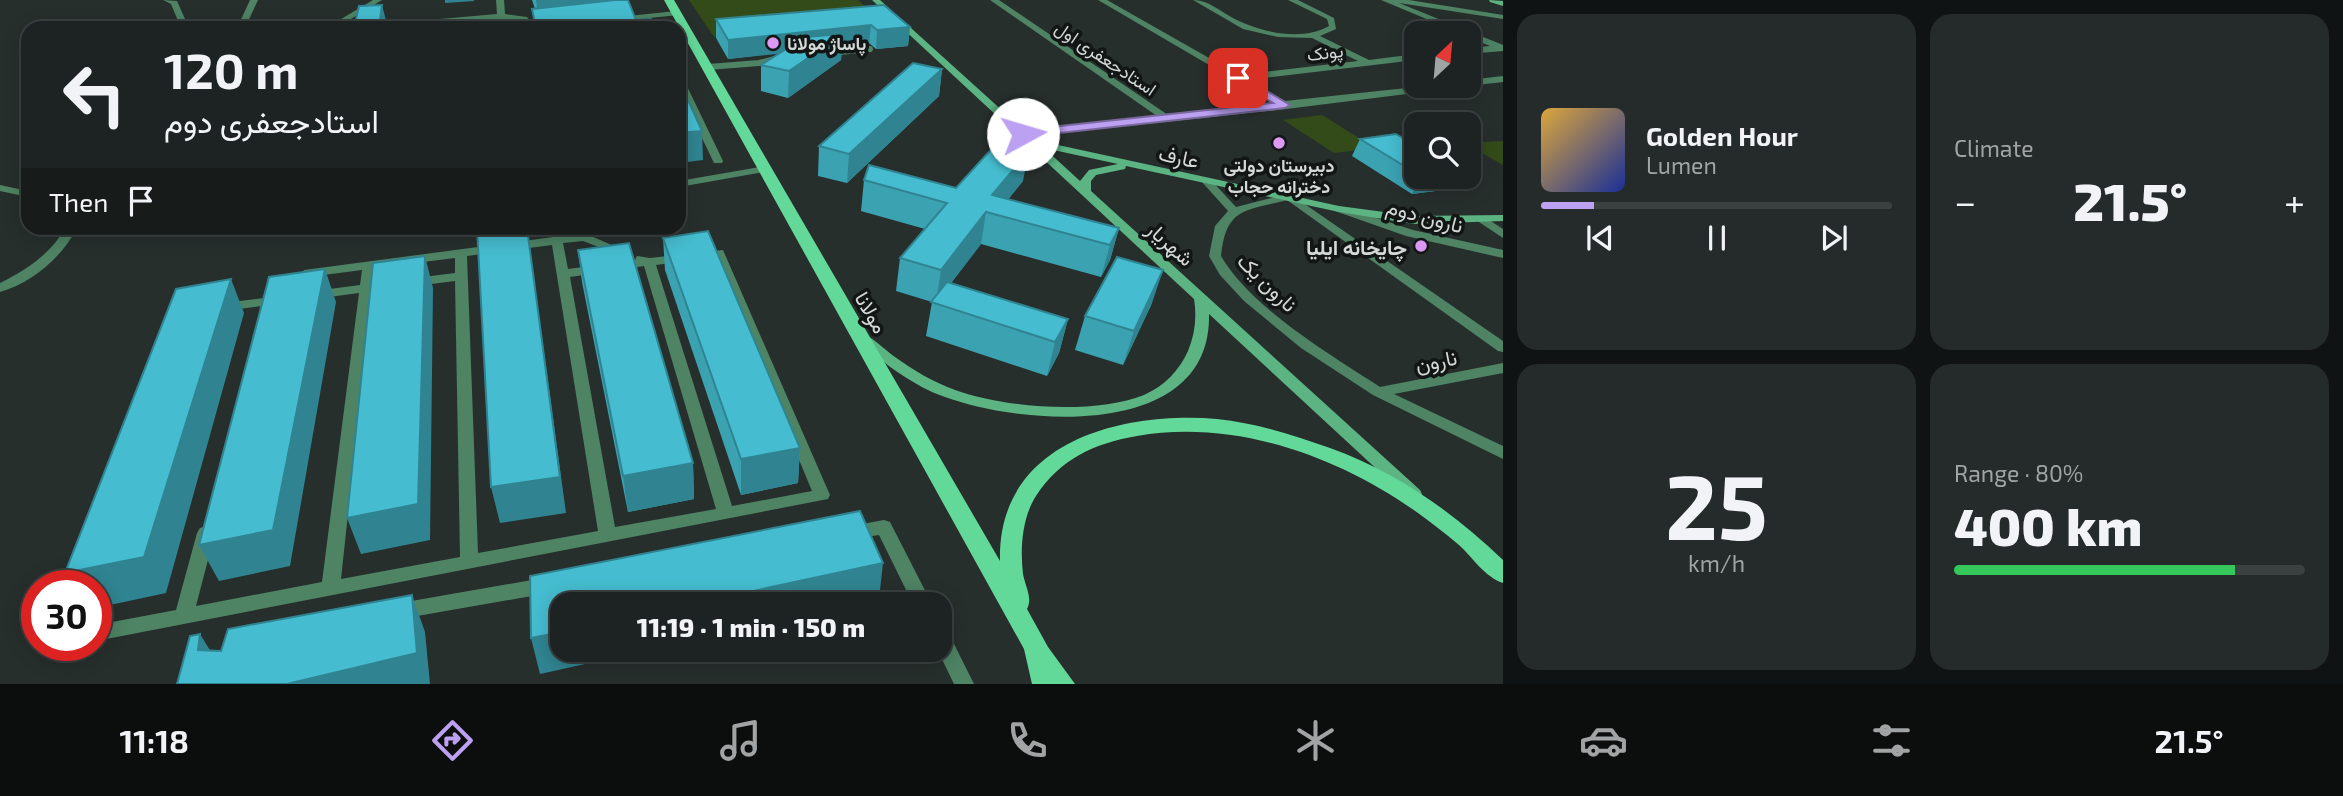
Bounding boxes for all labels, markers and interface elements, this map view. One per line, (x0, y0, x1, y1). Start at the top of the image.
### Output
street label: استادجعفری اول (1051, 16, 1161, 101)
north arrow (1404, 21, 1480, 98)
map controls (1404, 21, 1481, 189)
place label: پاساژ مولانا (787, 32, 866, 56)
marker: پاساژ مولانا (765, 35, 781, 51)
street label: پونک (1305, 39, 1345, 67)
text: 120 m (164, 40, 298, 99)
pin (1208, 48, 1268, 108)
icon: left (49, 49, 140, 140)
icon: arrive (1219, 59, 1257, 97)
position arrow (986, 97, 1060, 171)
text: استادجعفری دوم (164, 101, 379, 139)
button: search (1404, 112, 1481, 189)
text: Golden Hour (1646, 120, 1798, 151)
text: Climate (1954, 134, 2034, 162)
marker: دبیرستان دولتی دخترانه حجاب (1271, 135, 1287, 151)
street label: عارف (1156, 140, 1201, 174)
text: Lumen (1646, 151, 1717, 179)
place label: دبیرستان دولتی دخترانه حجاب (1223, 154, 1335, 198)
text: 21.5° (2073, 169, 2187, 231)
text: − (1954, 178, 1976, 224)
text: + (2284, 178, 2305, 224)
icon: arrive (122, 182, 160, 220)
text: Then (49, 186, 108, 217)
street label: نارون دوم (1383, 193, 1466, 240)
street label: شهریار (1140, 215, 1200, 272)
icon: previous (1581, 219, 1619, 257)
icon: pause (1698, 219, 1736, 257)
icon: next (1815, 219, 1853, 257)
place label: چایخانه ایلیا (1306, 234, 1407, 262)
marker: چایخانه ایلیا (1413, 238, 1429, 254)
street label: نارون یک (1232, 248, 1303, 318)
street label: مولانا (848, 287, 894, 338)
street label: نارون (1413, 344, 1459, 378)
text: 25 (1665, 449, 1768, 558)
text: Range · 80% (1954, 459, 2083, 487)
text: 400 km (1954, 494, 2142, 556)
text: km/h (1688, 549, 1745, 577)
speed limit sign: 30 (21, 570, 112, 661)
text: 11:19 · 1 min · 150 m (637, 611, 865, 642)
icon: directions (428, 716, 477, 765)
icon: music (716, 716, 765, 765)
icon: phone (1003, 716, 1052, 765)
icon: climate (1291, 716, 1340, 765)
icon: car (1579, 716, 1628, 765)
icon: filters (1867, 716, 1916, 765)
text: 11:18 (119, 721, 189, 759)
text: 21.5° (2155, 721, 2224, 759)

